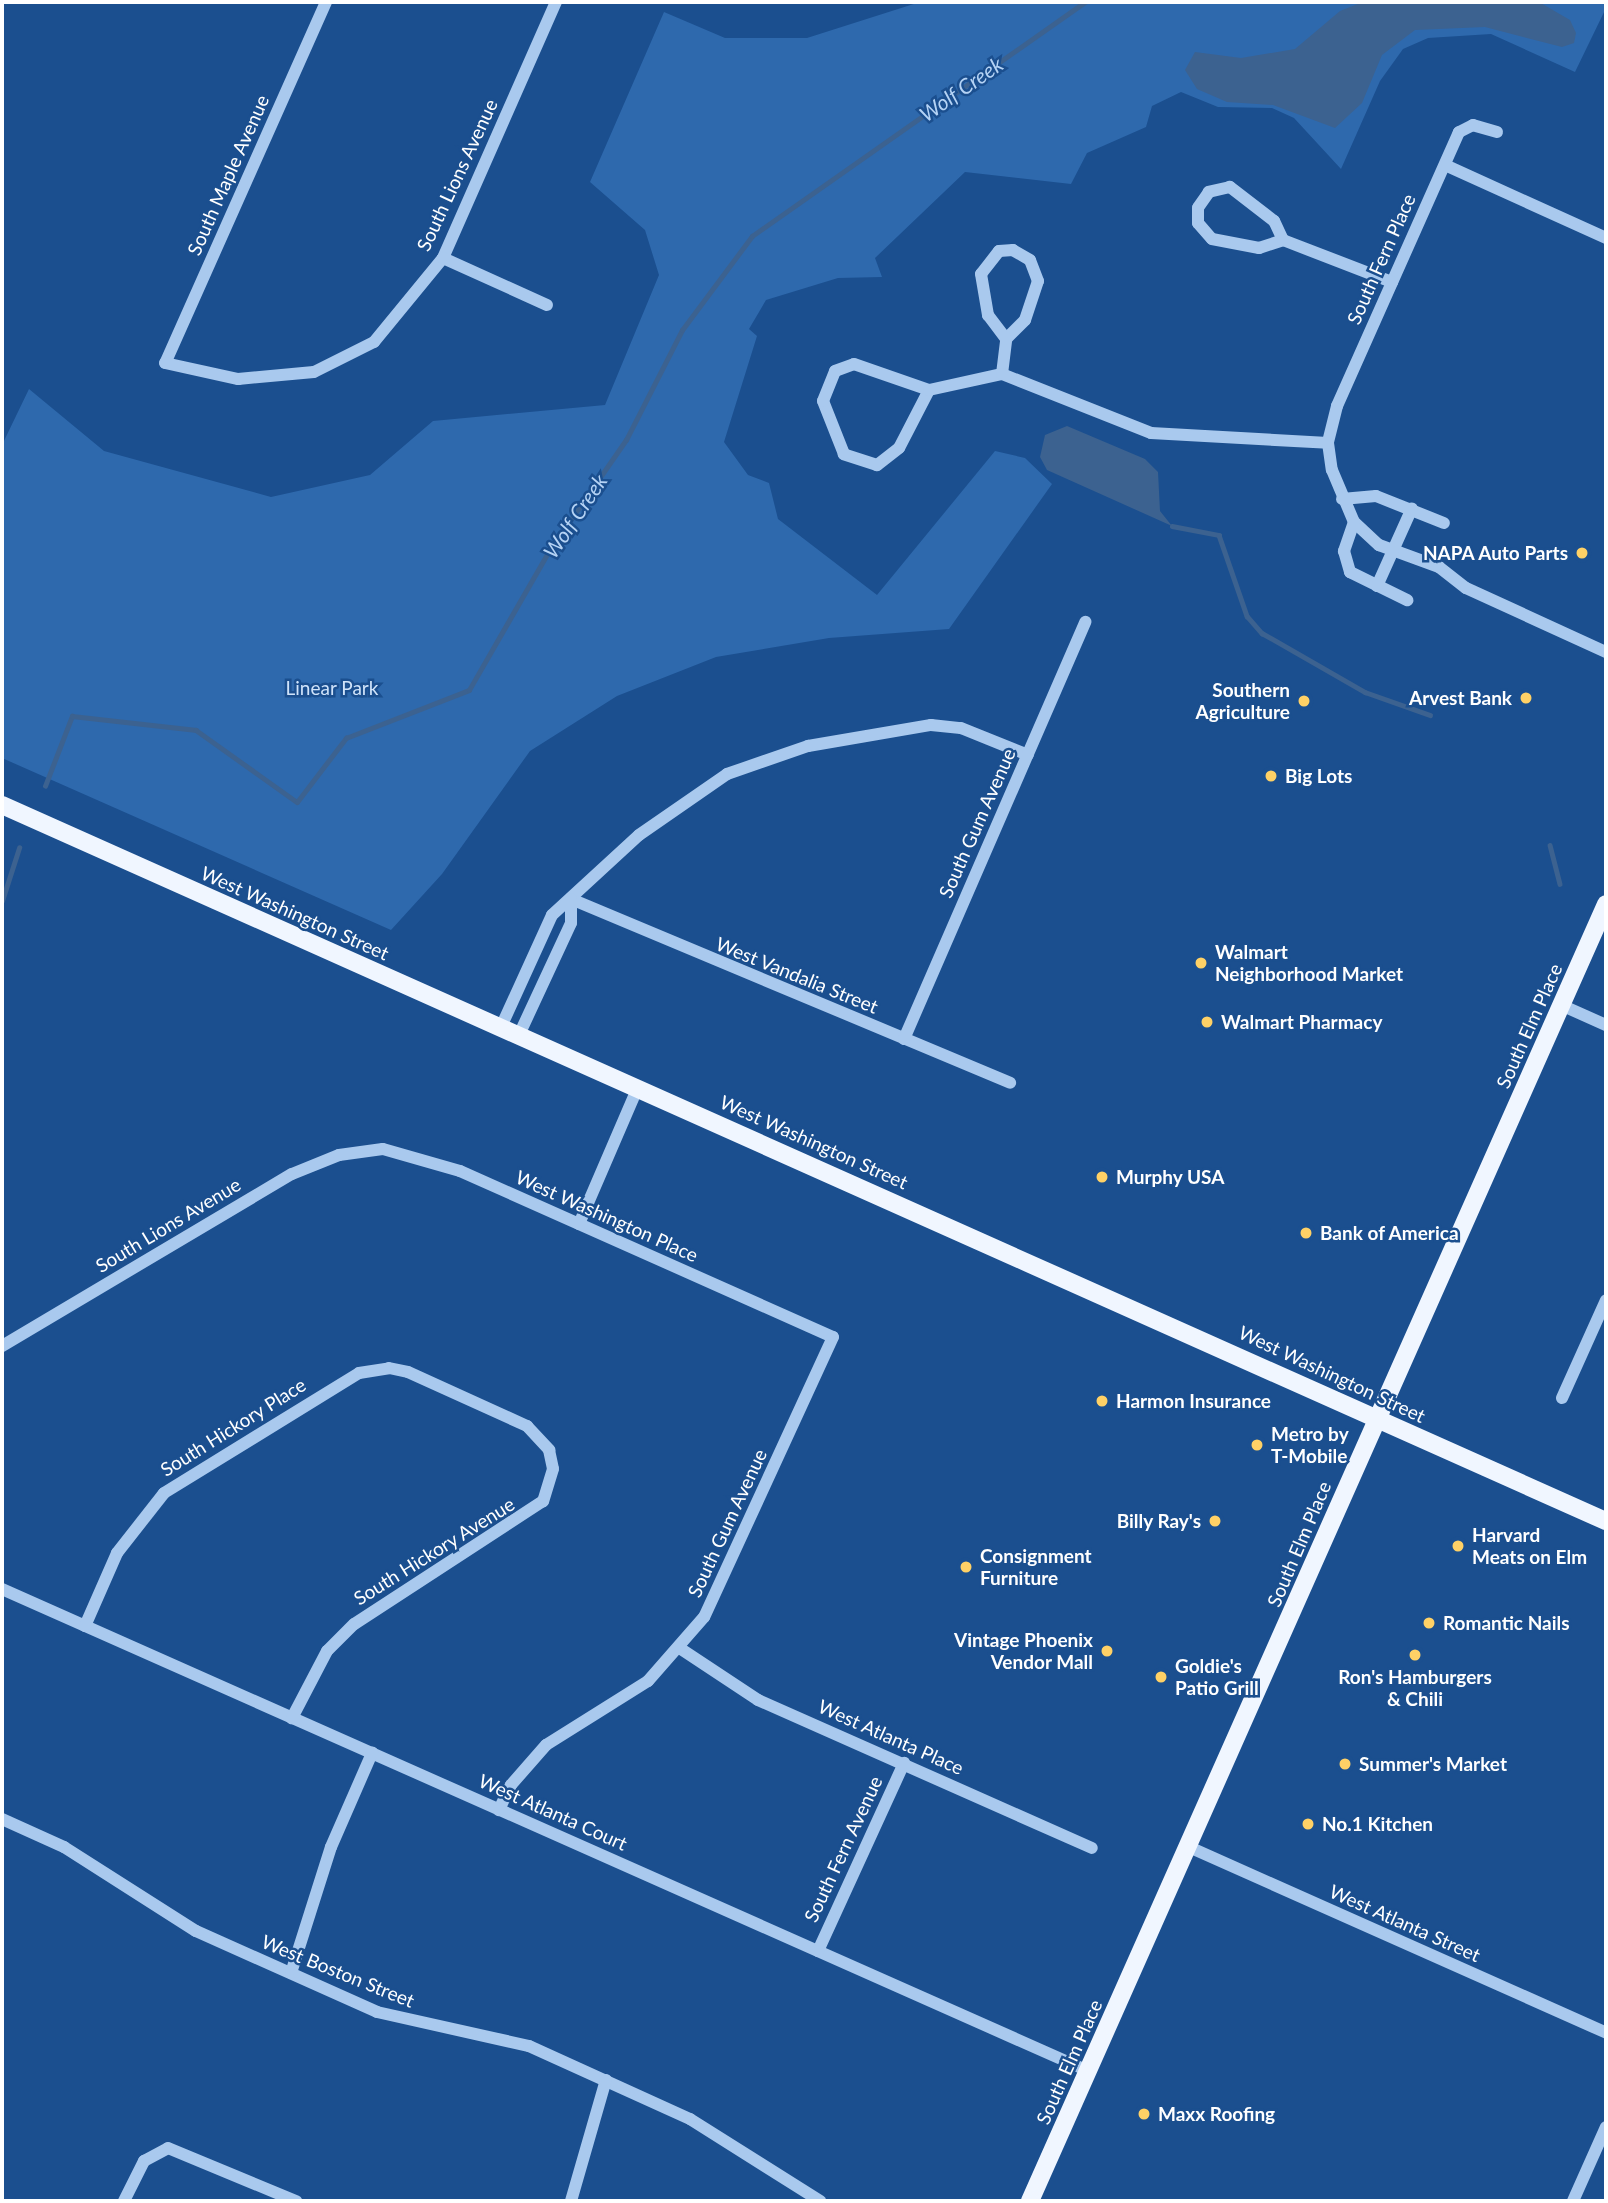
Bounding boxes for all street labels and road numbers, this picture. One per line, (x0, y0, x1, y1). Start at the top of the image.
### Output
street label: South Maple Avenue (182, 91, 274, 259)
street label: South Lions Avenue (412, 95, 502, 255)
street label: South Fern Place (1342, 190, 1420, 328)
street label: South Gum Avenue (934, 745, 1020, 901)
street label: West Washington Street (197, 861, 393, 965)
street label: West Vandalia Street (712, 932, 882, 1018)
street label: South Elm Place (1491, 960, 1567, 1092)
street label: West Washington Street (716, 1090, 912, 1194)
street label: West Washington Place (512, 1165, 702, 1267)
street label: South Lions Avenue (91, 1173, 245, 1277)
street label: West Washington Street (1235, 1321, 1429, 1427)
street label: South Hickory Place (156, 1373, 310, 1481)
street label: South Gum Avenue (683, 1445, 771, 1601)
street label: South Elm Place (1262, 1478, 1336, 1610)
street label: South Hickory Avenue (349, 1492, 519, 1610)
street label: West Atlanta Place (814, 1695, 968, 1779)
street label: West Atlanta Court (475, 1769, 631, 1855)
street label: South Fern Avenue (799, 1772, 887, 1926)
street label: West Atlanta Street (1326, 1879, 1484, 1967)
street label: West Boston Street (258, 1930, 418, 2012)
street label: South Elm Place (1031, 1996, 1107, 2128)

